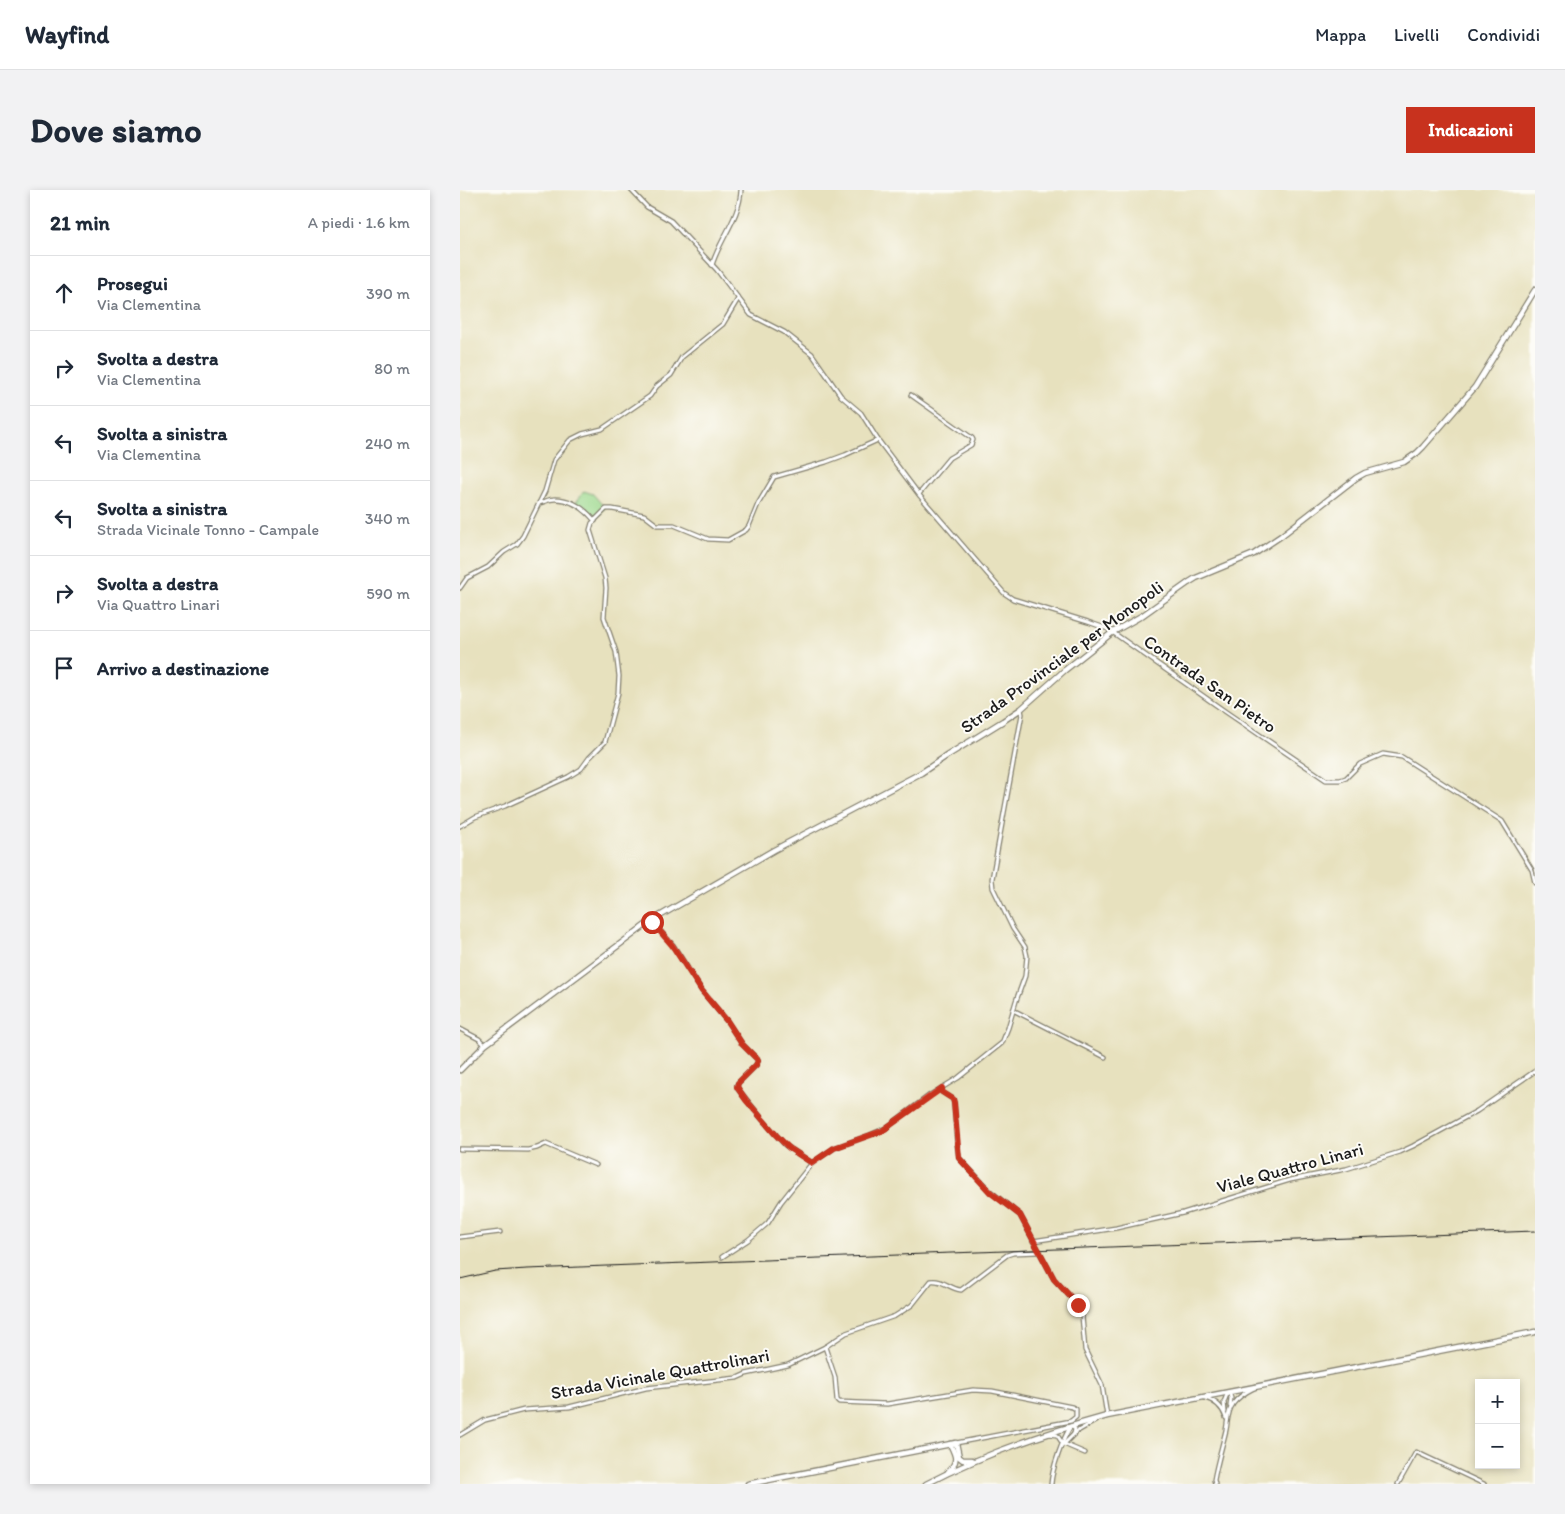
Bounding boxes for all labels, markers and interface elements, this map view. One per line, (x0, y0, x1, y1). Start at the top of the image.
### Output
text: Wayfind (25, 20, 109, 49)
text: Mappa (1315, 24, 1366, 46)
text: Livelli (1394, 24, 1439, 46)
text: Condividi (1467, 24, 1540, 46)
button: Indicazioni (1406, 107, 1535, 153)
text: Dove siamo (30, 109, 202, 151)
text: 21 min (50, 210, 110, 235)
text: A piedi · 1.6 km (308, 213, 410, 232)
text: Prosegui (97, 272, 168, 295)
icon: ahead (50, 279, 78, 307)
text: 390 m (366, 284, 410, 303)
text: Via Clementina (97, 295, 201, 314)
text: Svolta a destra (97, 347, 218, 370)
icon: right (50, 354, 78, 382)
text: 80 m (374, 359, 410, 378)
text: Via Clementina (97, 370, 201, 389)
text: Svolta a sinistra (97, 422, 227, 445)
icon: left (50, 429, 78, 457)
text: 240 m (365, 434, 410, 453)
text: Via Clementina (97, 445, 201, 464)
text: Svolta a sinistra (97, 497, 227, 520)
icon: left (50, 504, 78, 532)
text: 340 m (365, 509, 410, 528)
text: Strada Vicinale Tonno - Campale (97, 520, 319, 539)
text: Svolta a destra (97, 572, 218, 595)
street label: Strada Provinciale per Monopoli (956, 576, 1168, 738)
icon: right (50, 579, 78, 607)
text: 590 m (366, 584, 410, 603)
text: Via Quattro Linari (97, 595, 220, 614)
street label: Contrada San Pietro (1139, 630, 1281, 738)
icon: arrive (50, 654, 78, 682)
text: Arrivo a destinazione (97, 657, 269, 680)
route start (641, 911, 664, 934)
street label: Viale Quattro Linari (1214, 1138, 1366, 1198)
route end (1067, 1294, 1090, 1317)
street label: Strada Vicinale Quattrolinari (549, 1344, 771, 1404)
map controls (1475, 1379, 1520, 1469)
button: + (1475, 1379, 1520, 1424)
button: − (1475, 1424, 1520, 1469)

